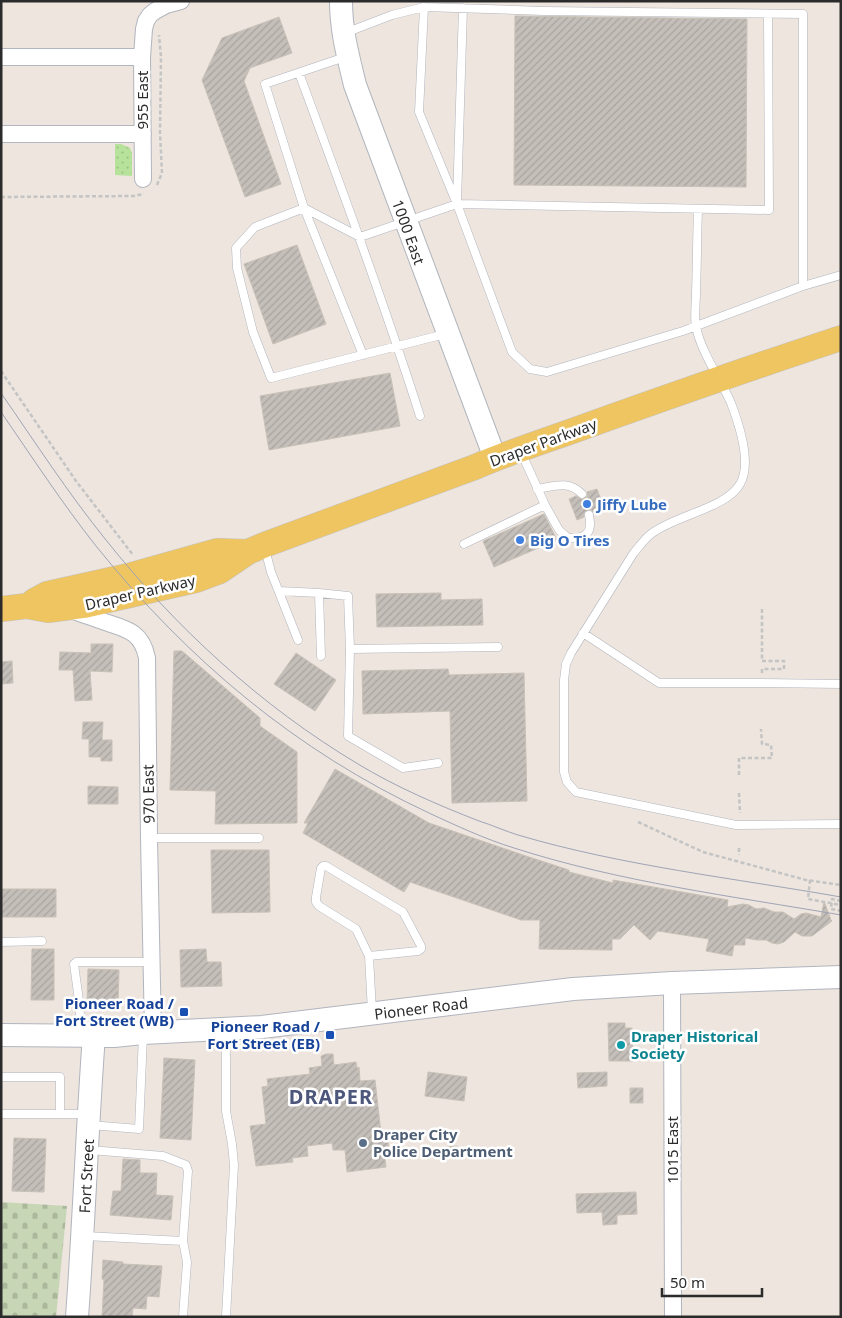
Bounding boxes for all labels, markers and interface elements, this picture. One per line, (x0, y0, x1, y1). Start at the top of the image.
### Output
street label: 955 East (132, 70, 152, 130)
street label: 1000 East (388, 197, 430, 268)
street label: Draper Parkway (487, 413, 600, 471)
place label: Jiffy Lube (595, 494, 667, 514)
marker: Jiffy Lube (581, 498, 593, 510)
place label: Big O Tires (530, 530, 610, 550)
marker: Big O Tires (514, 534, 526, 546)
street label: Draper Parkway (83, 570, 197, 614)
street label: 970 East (137, 764, 159, 824)
street label: Pioneer Road (373, 992, 469, 1024)
place label: Pioneer Road / Fort Street (WB) (55, 993, 175, 1030)
marker: Pioneer Road / Fort Street (WB) (178, 1006, 190, 1018)
place label: Pioneer Road / Fort Street (EB) (207, 1016, 321, 1053)
place label: Draper Historical Society (631, 1026, 758, 1063)
marker: Pioneer Road / Fort Street (EB) (324, 1029, 336, 1041)
marker: Draper Historical Society (615, 1039, 627, 1051)
district label: DRAPER (289, 1083, 373, 1110)
street label: 1015 East (662, 1116, 682, 1184)
place label: Draper City Police Department (373, 1124, 513, 1161)
marker: Draper City Police Department (357, 1137, 369, 1149)
street label: Fort Street (74, 1138, 98, 1214)
scale bar (662, 1266, 762, 1298)
text: 50 m (670, 1272, 705, 1292)

